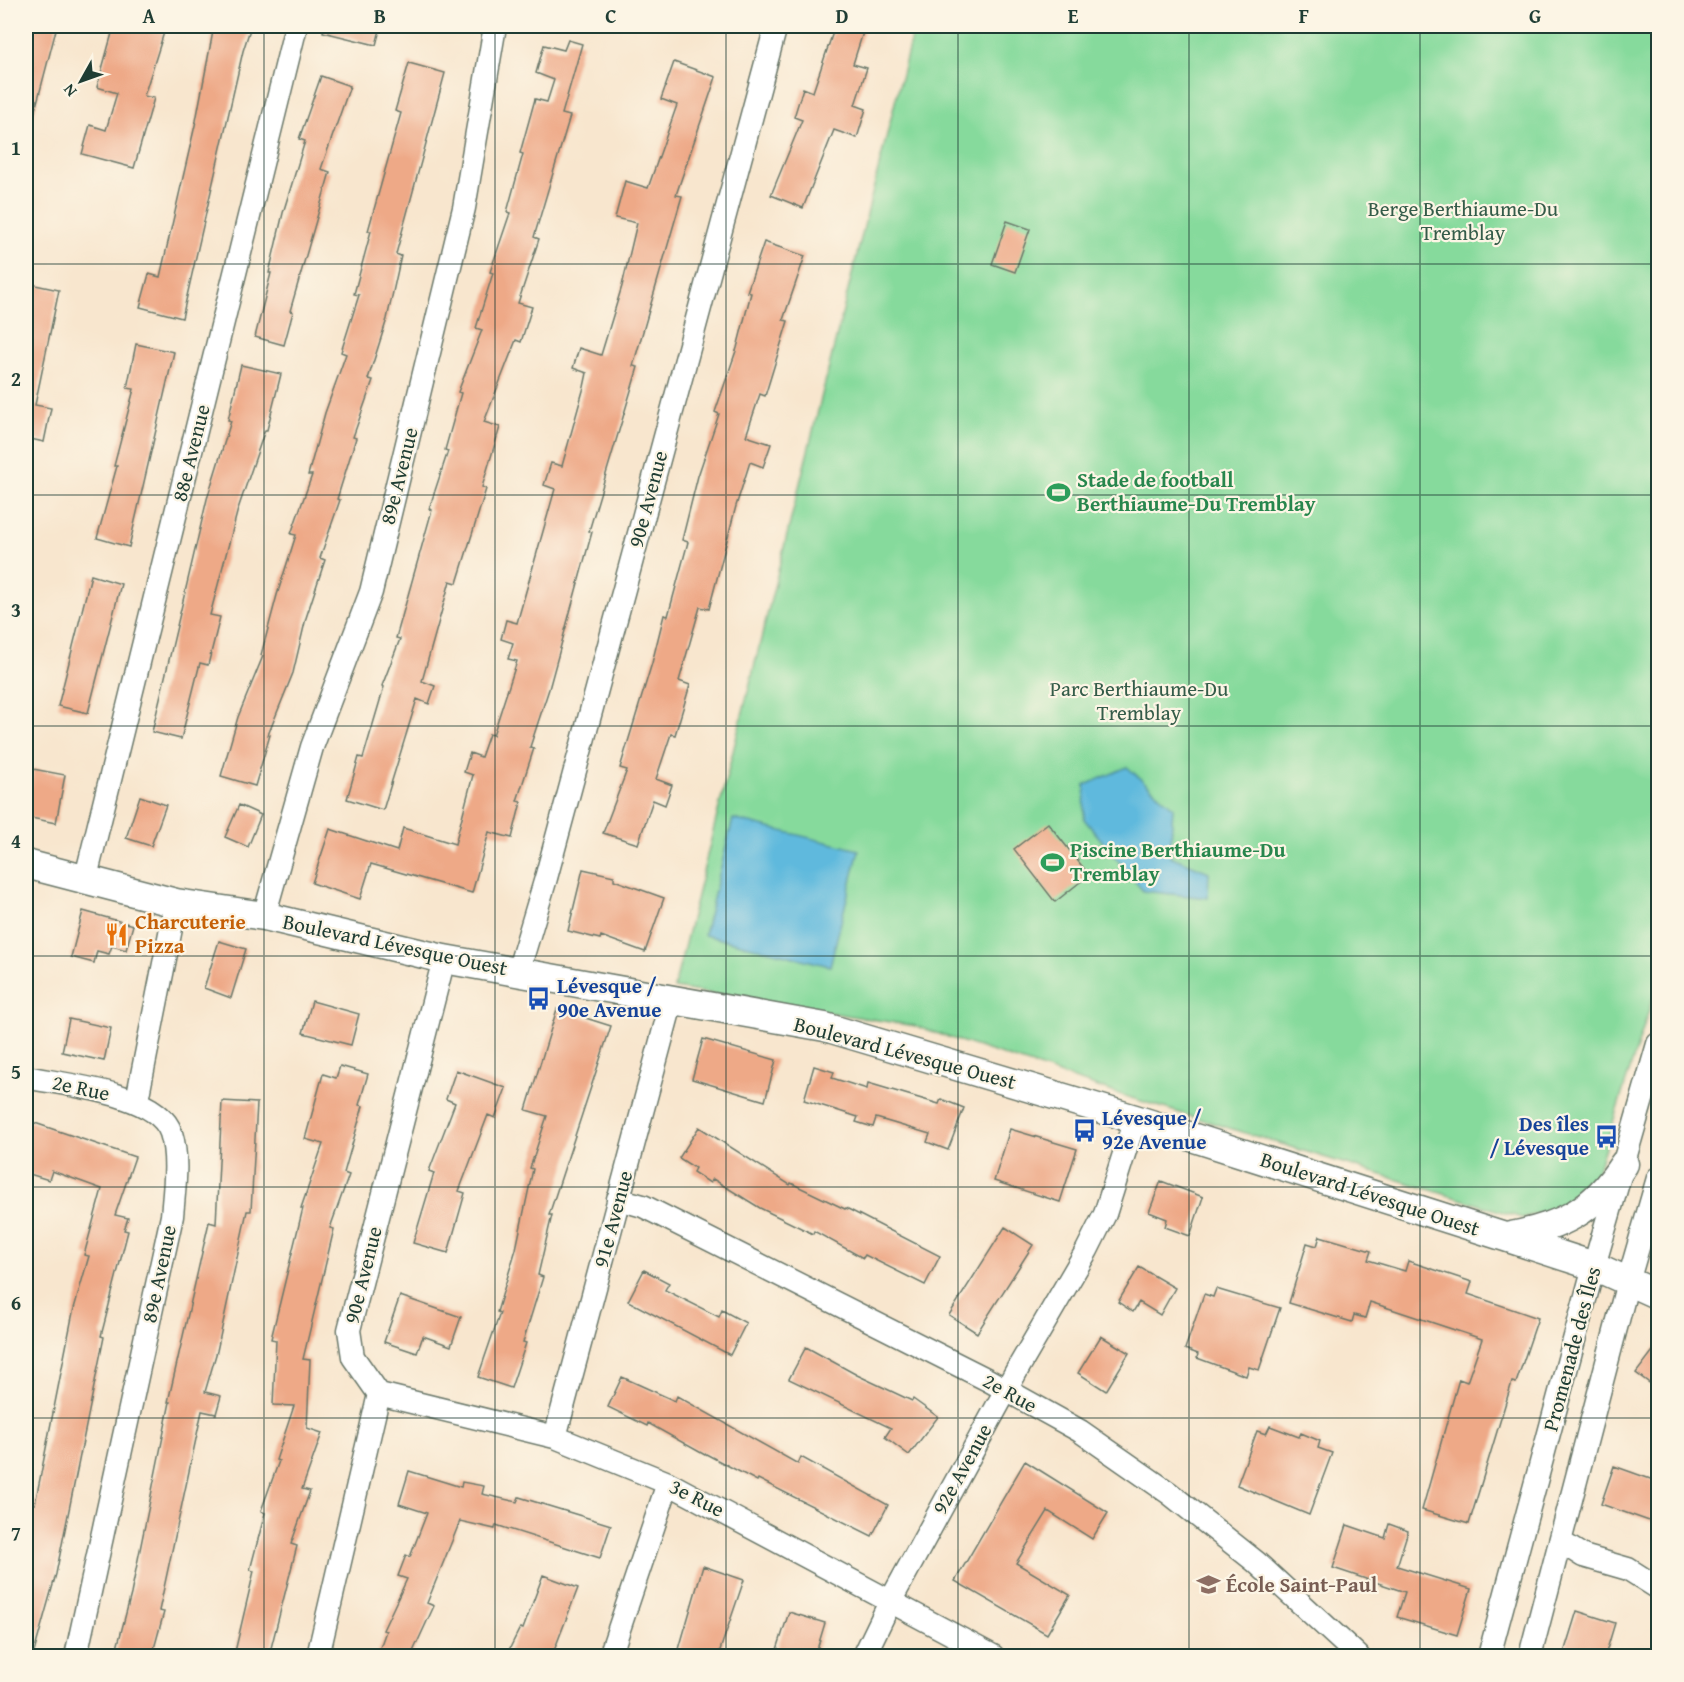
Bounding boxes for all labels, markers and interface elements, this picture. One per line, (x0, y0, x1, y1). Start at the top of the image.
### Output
text: A (143, 1, 156, 30)
text: B (374, 1, 386, 30)
text: C (605, 1, 617, 30)
text: D (835, 1, 849, 30)
text: E (1068, 1, 1079, 30)
text: F (1299, 1, 1309, 30)
text: G (1529, 1, 1541, 30)
north arrow (51, 51, 111, 111)
text: N (57, 79, 82, 102)
text: 1 (11, 133, 21, 162)
park label: Berge Berthiaume-Du Tremblay (1368, 193, 1559, 248)
text: 2 (11, 364, 21, 393)
street label: 88e Avenue (163, 401, 218, 505)
street label: 89e Avenue (371, 424, 426, 528)
street label: 90e Avenue (620, 447, 675, 551)
place label: Stade de football Berthiaume-Du Tremblay (1077, 464, 1316, 519)
sports icon: Stade de football Berthiaume-Du Tremblay (1046, 479, 1072, 505)
text: 3 (11, 595, 21, 624)
park label: Parc Berthiaume-Du Tremblay (1050, 673, 1229, 728)
text: 4 (11, 826, 21, 855)
place label: Piscine Berthiaume-Du Tremblay (1070, 834, 1286, 889)
sports icon: Piscine Berthiaume-Du Tremblay (1039, 849, 1065, 875)
place label: Charcuterie Pizza (135, 906, 246, 961)
street label: Boulevard Lévesque Ouest (280, 906, 511, 984)
restaurant icon: Charcuterie Pizza (104, 921, 130, 947)
place label: Lévesque / 90e Avenue (557, 970, 661, 1025)
bus stop icon: Lévesque / 90e Avenue (526, 985, 552, 1011)
street label: Boulevard Lévesque Ouest (791, 1008, 1020, 1097)
text: 5 (11, 1057, 21, 1086)
street label: 2e Rue (50, 1066, 113, 1109)
place label: Lévesque / 92e Avenue (1102, 1102, 1206, 1157)
place label: Des îles / Lévesque (1489, 1108, 1589, 1163)
bus stop icon: Lévesque / 92e Avenue (1071, 1117, 1097, 1143)
bus stop icon: Des îles / Lévesque (1594, 1123, 1620, 1149)
street label: Boulevard Lévesque Ouest (1257, 1143, 1484, 1244)
street label: 91e Avenue (585, 1167, 640, 1271)
street label: 89e Avenue (133, 1222, 184, 1326)
street label: 90e Avenue (335, 1223, 390, 1327)
street label: Promenade des Îles (1535, 1263, 1608, 1435)
text: 6 (11, 1288, 21, 1317)
street label: 2e Rue (977, 1365, 1043, 1420)
street label: 92e Avenue (924, 1418, 999, 1520)
street label: 3e Rue (664, 1471, 730, 1525)
text: 7 (11, 1518, 21, 1547)
place label: École Saint-Paul (1226, 1569, 1378, 1600)
school or university icon: École Saint-Paul (1195, 1572, 1221, 1598)

